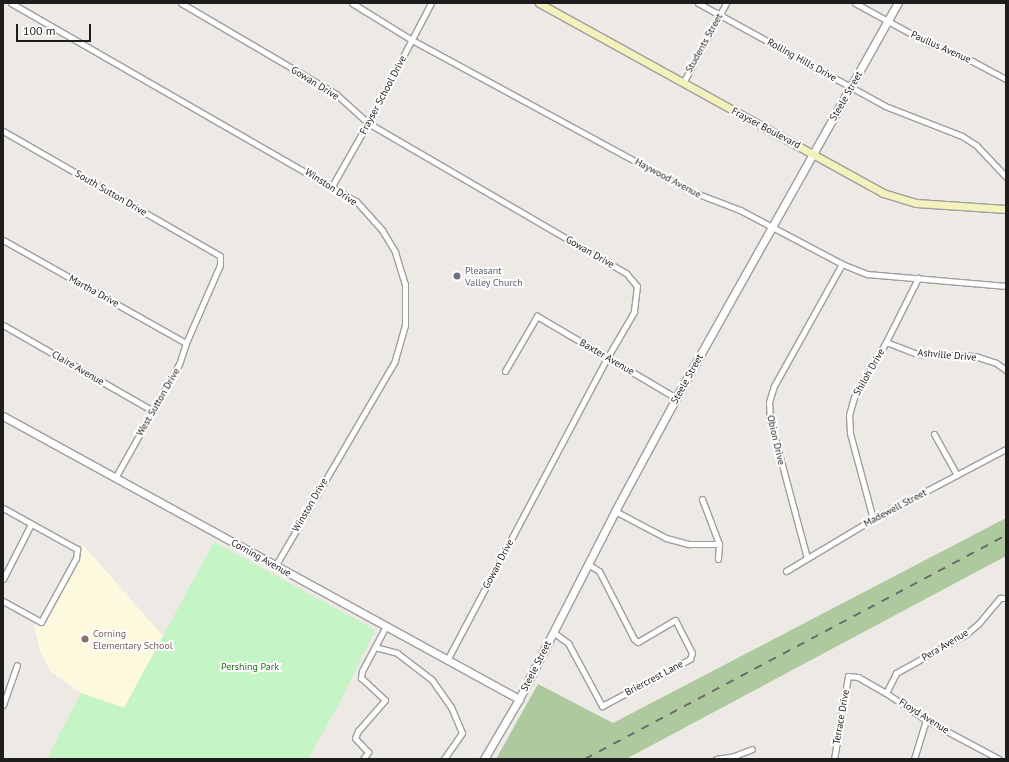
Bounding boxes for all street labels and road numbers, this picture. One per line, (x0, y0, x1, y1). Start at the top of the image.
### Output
street label: Students Street (683, 11, 725, 75)
street label: Paullus Avenue (909, 28, 973, 66)
street label: Rolling Hills Drive (765, 36, 839, 84)
street label: Frayser School Drive (357, 54, 409, 136)
street label: Gowan Drive (289, 64, 341, 102)
street label: Steele Street (827, 69, 865, 123)
street label: Frayser Boulevard (729, 105, 803, 151)
street label: Haywood Avenue (633, 155, 703, 201)
street label: Winston Drive (303, 166, 359, 208)
street label: South Sutton Drive (73, 168, 149, 218)
street label: Gowan Drive (564, 233, 616, 271)
street label: Martha Drive (67, 272, 121, 310)
street label: Baxter Avenue (577, 336, 637, 378)
street label: Shiloh Drive (851, 346, 887, 398)
street label: Ashville Drive (917, 346, 977, 364)
street label: Claire Avenue (50, 348, 106, 388)
street label: Steele Street (668, 352, 706, 406)
street label: West Sutton Drive (134, 366, 182, 438)
street label: Obion Drive (764, 414, 788, 466)
street label: Winston Drive (290, 476, 330, 534)
street label: Madewell Street (861, 486, 929, 530)
street label: Corning Avenue (229, 537, 293, 579)
street label: Gowan Drive (480, 537, 516, 591)
street label: Pera Avenue (919, 626, 971, 664)
street label: Steele Street (518, 639, 554, 693)
street label: Briercrest Lane (623, 658, 685, 698)
street label: Terrace Drive (830, 689, 852, 745)
street label: Floyd Avenue (897, 696, 951, 736)

